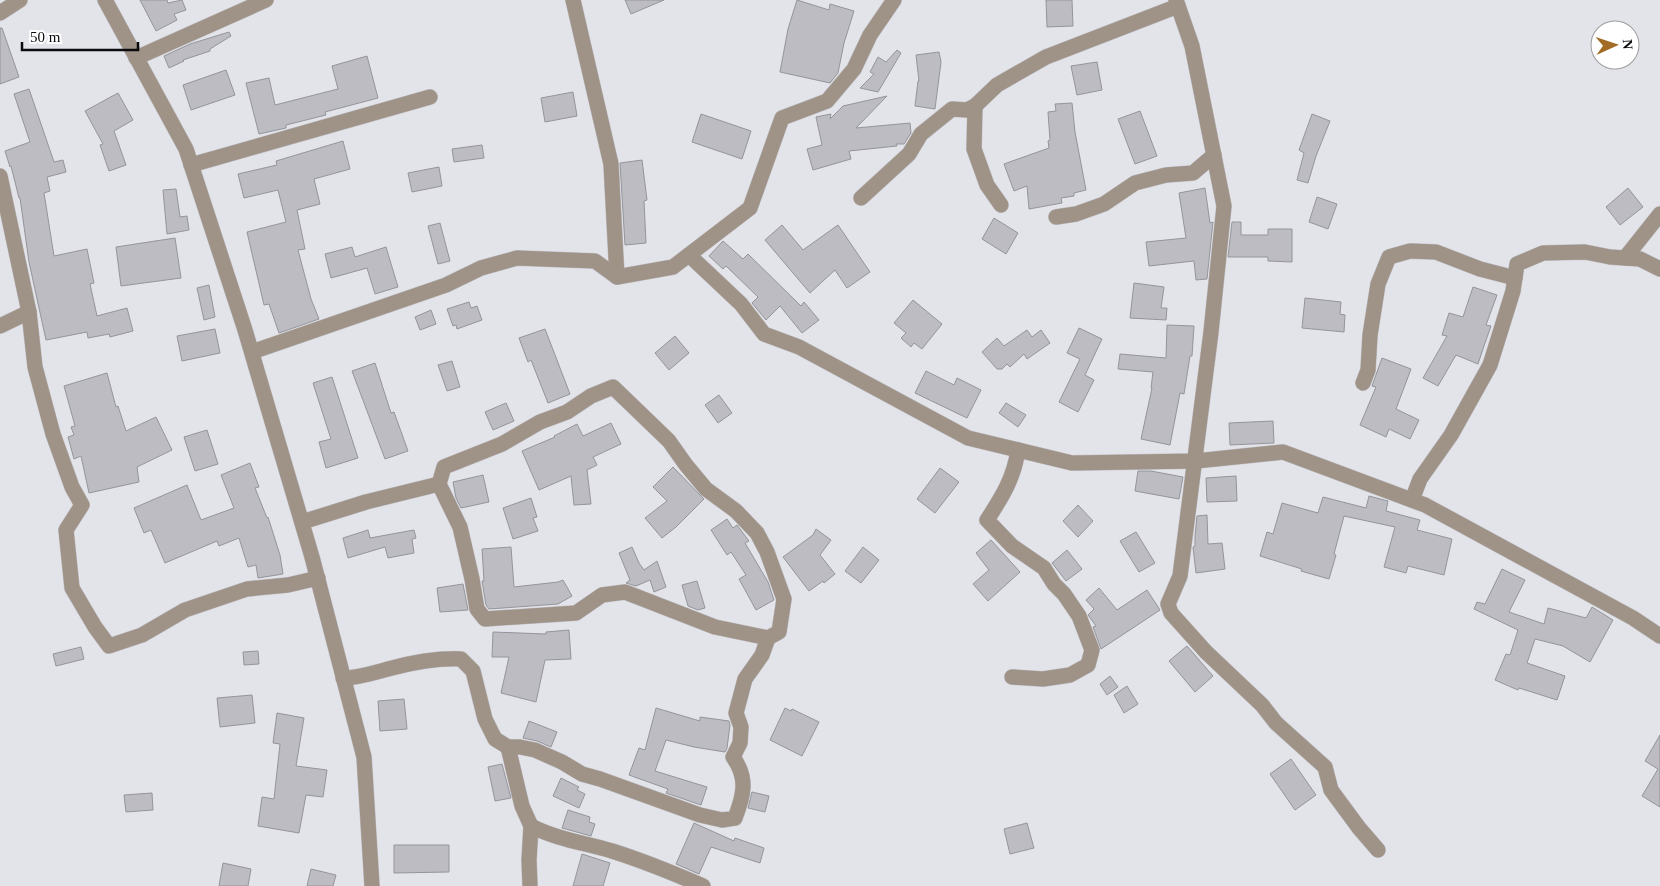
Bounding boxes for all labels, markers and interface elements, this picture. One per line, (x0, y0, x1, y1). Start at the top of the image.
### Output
scale bar (22, 20, 139, 52)
north arrow (1590, 20, 1640, 70)
text: 50 m (30, 29, 61, 45)
text: N (1620, 39, 1635, 50)

